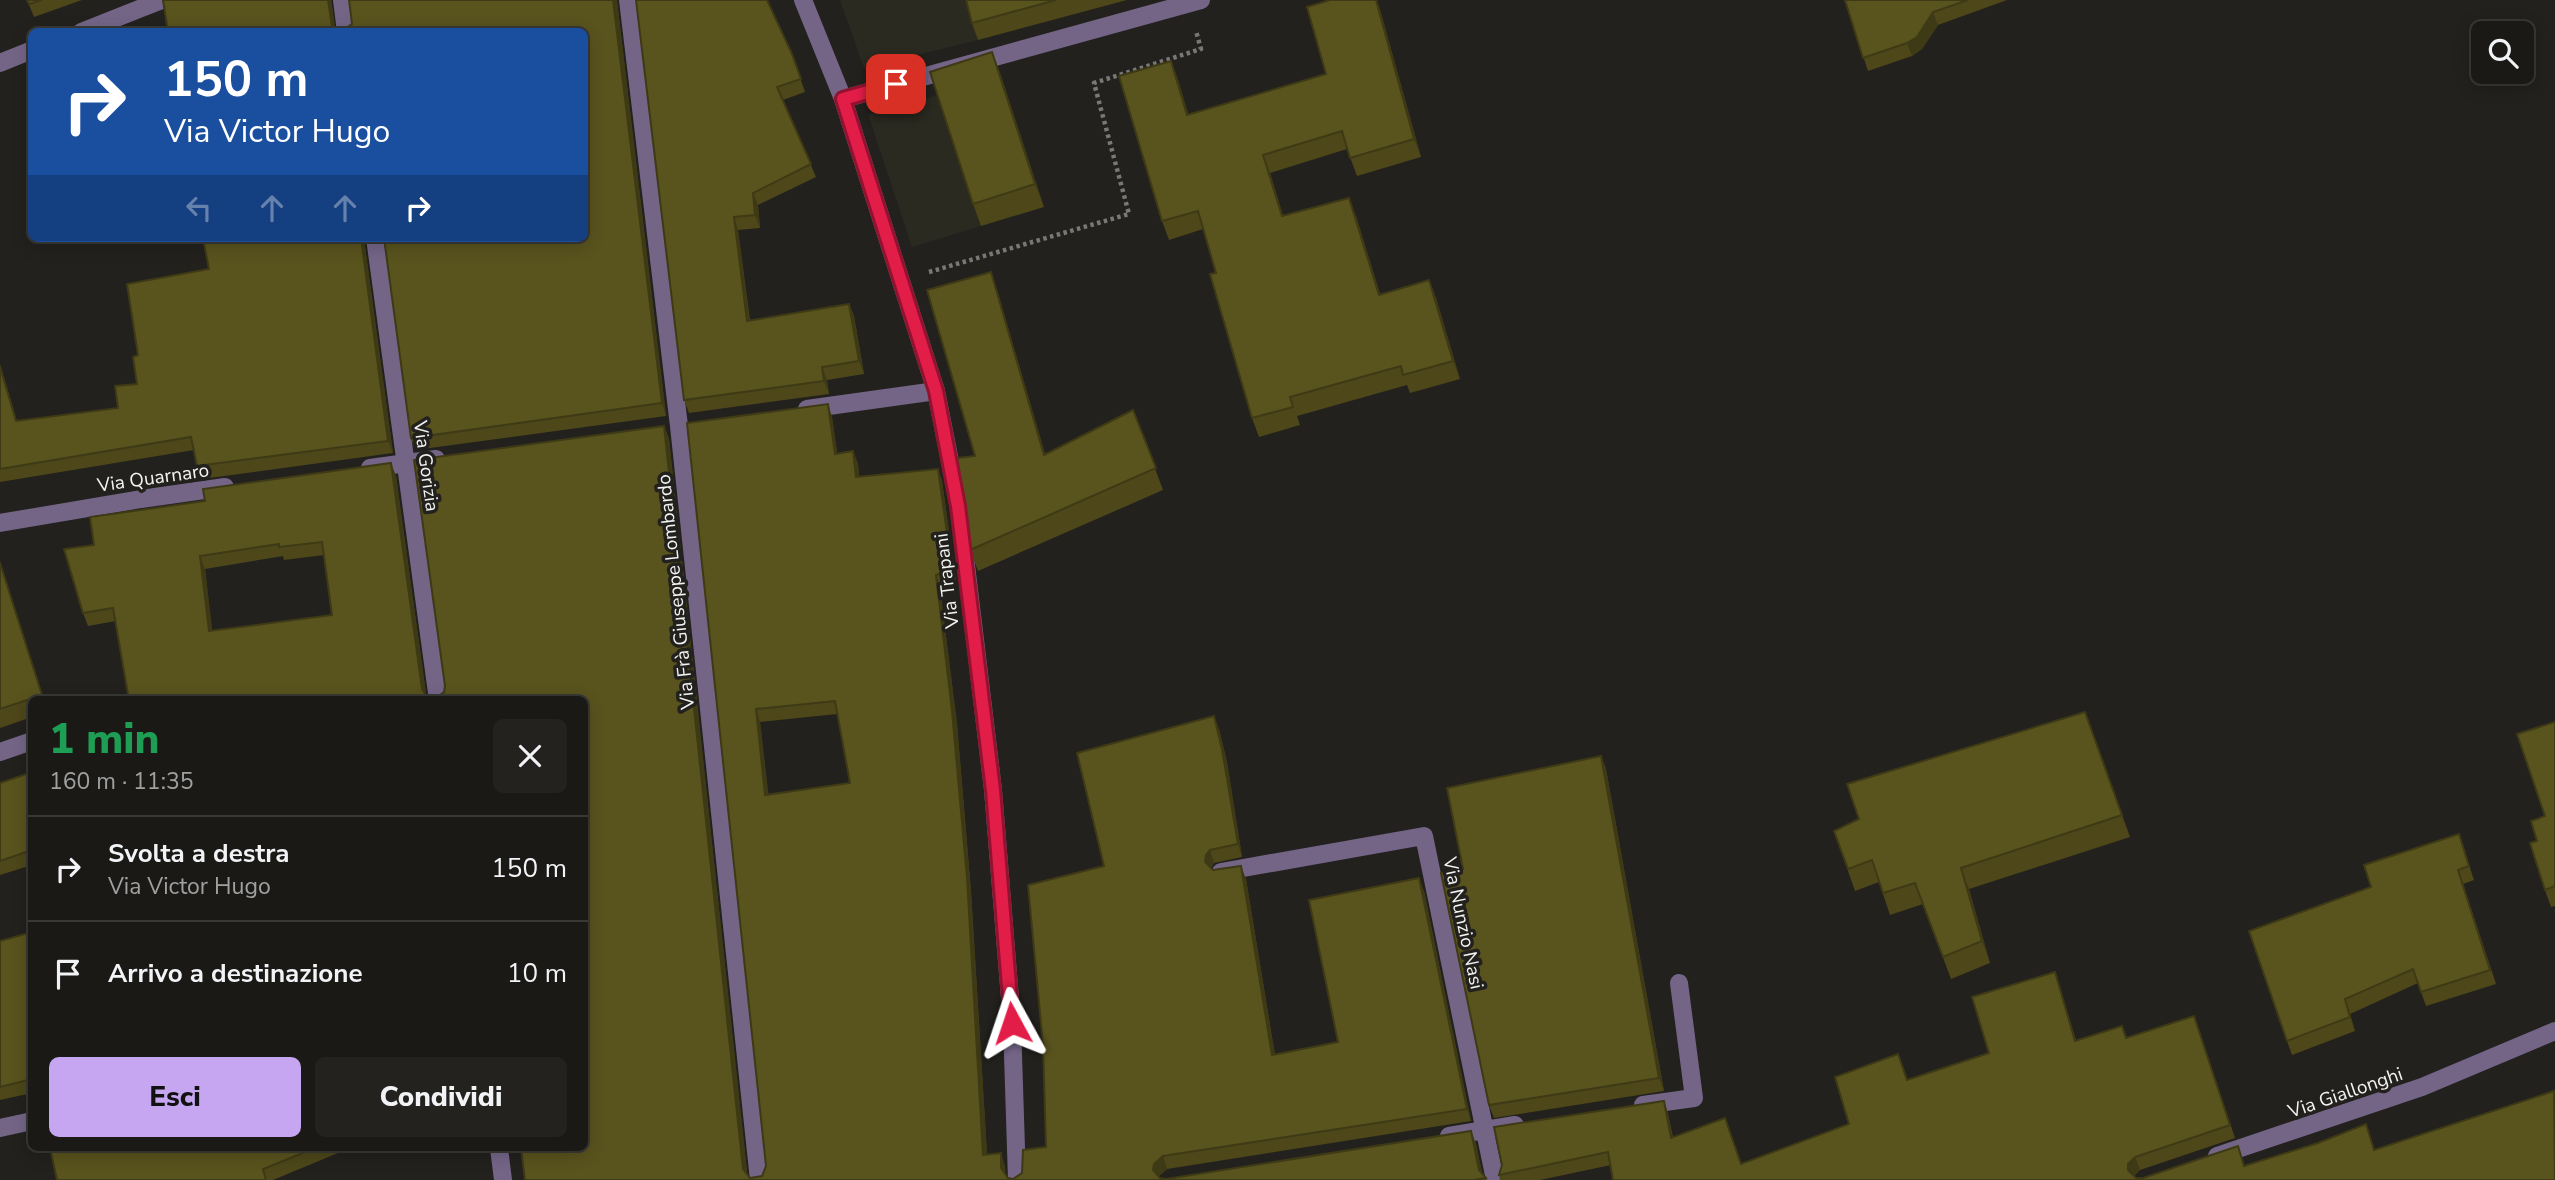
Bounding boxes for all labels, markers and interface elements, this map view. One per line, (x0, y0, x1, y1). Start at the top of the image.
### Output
map controls (2471, 21, 2534, 84)
button: search (2471, 21, 2534, 84)
text: 150 m (164, 46, 308, 113)
pin (866, 54, 926, 114)
icon: right (49, 56, 140, 147)
icon: arrive (877, 65, 915, 103)
text: Via Victor Hugo (164, 110, 390, 153)
icon: left (180, 189, 218, 227)
icon: ahead (253, 189, 291, 227)
icon: ahead (326, 189, 364, 227)
icon: right (399, 189, 437, 227)
street label: Via Gorizia (407, 418, 445, 513)
street label: Via Quarnaro (95, 457, 211, 499)
street label: Via Frà Giuseppe Lombardo (651, 473, 701, 712)
street label: Via Trapani (928, 532, 966, 631)
text: 1 min (49, 711, 159, 768)
button: close (493, 719, 567, 793)
text: 160 m · 11:35 (49, 766, 194, 797)
text: Svolta a destra (108, 836, 290, 871)
icon: right (49, 850, 87, 888)
text: 150 m (491, 851, 567, 886)
street label: Via Nunzio Nasi (1436, 854, 1490, 992)
text: Via Victor Hugo (108, 871, 271, 902)
icon: arrive (49, 955, 87, 993)
text: Arrivo a destinazione (108, 956, 363, 991)
text: 10 m (507, 956, 567, 991)
position arrow (975, 986, 1049, 1060)
button: Esci (49, 1057, 301, 1137)
button: Condividi (315, 1057, 567, 1137)
street label: Via Giallonghi (2284, 1061, 2406, 1125)

